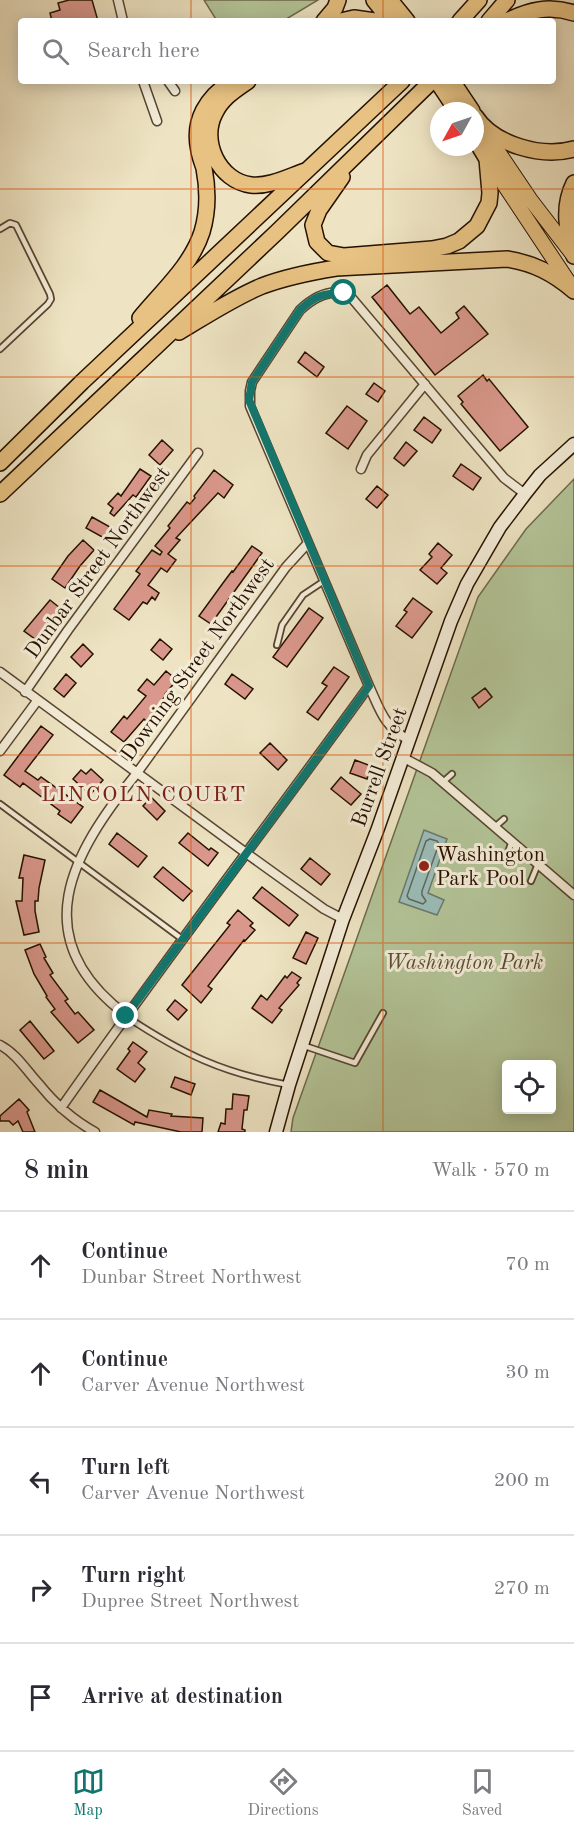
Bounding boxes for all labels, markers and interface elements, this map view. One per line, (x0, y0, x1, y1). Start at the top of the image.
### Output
search box (18, 18, 556, 84)
icon: search (39, 35, 72, 68)
text: Search here (87, 40, 200, 62)
north arrow (430, 102, 484, 156)
route start (330, 279, 356, 305)
street label: Dunbar Street Northwest (22, 463, 175, 663)
street label: Downing Street Northwest (118, 555, 279, 765)
street label: Burrell Street (349, 705, 412, 830)
district label: LINCOLN COURT (41, 784, 247, 806)
place label: Washington Park Pool (436, 845, 545, 890)
marker: Washington Park Pool (417, 859, 431, 873)
park label: Washington Park (385, 953, 543, 974)
route end (112, 1002, 138, 1028)
map controls (502, 1060, 556, 1114)
button: locate (502, 1060, 556, 1114)
text: 8 min (24, 1158, 89, 1184)
text: Walk · 570 m (431, 1161, 550, 1181)
text: Continue (81, 1241, 168, 1263)
icon: ahead (24, 1249, 57, 1282)
text: 70 m (505, 1255, 550, 1275)
text: Dunbar Street Northwest (81, 1268, 301, 1288)
text: Continue (81, 1349, 168, 1371)
icon: ahead (24, 1357, 57, 1390)
text: 30 m (505, 1363, 550, 1383)
text: Carver Avenue Northwest (81, 1376, 305, 1396)
text: Turn left (81, 1457, 170, 1479)
icon: left (24, 1465, 57, 1498)
text: 200 m (494, 1471, 550, 1491)
text: Carver Avenue Northwest (81, 1484, 305, 1504)
text: Turn right (81, 1565, 185, 1587)
icon: right (24, 1573, 57, 1606)
text: 270 m (494, 1579, 550, 1599)
text: Dupree Street Northwest (81, 1592, 299, 1612)
icon: arrive (24, 1681, 57, 1714)
text: Arrive at destination (81, 1686, 283, 1708)
tab: Map (72, 1765, 105, 1821)
tab: Directions (248, 1765, 319, 1821)
tab: Saved (462, 1765, 502, 1821)

